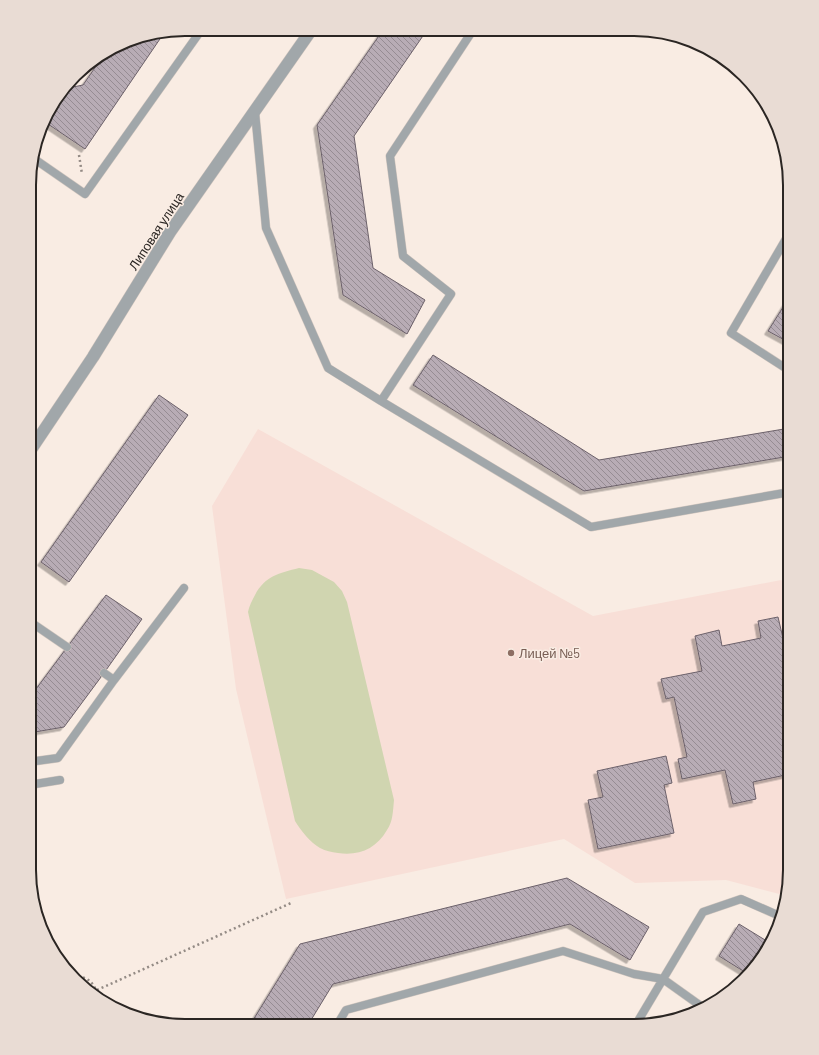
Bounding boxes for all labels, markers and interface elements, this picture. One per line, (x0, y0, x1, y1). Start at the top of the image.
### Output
street label: Липовая улица (125, 188, 187, 273)
place label: Лицей №5 (519, 645, 580, 661)
marker: Лицей №5 (506, 648, 516, 658)

